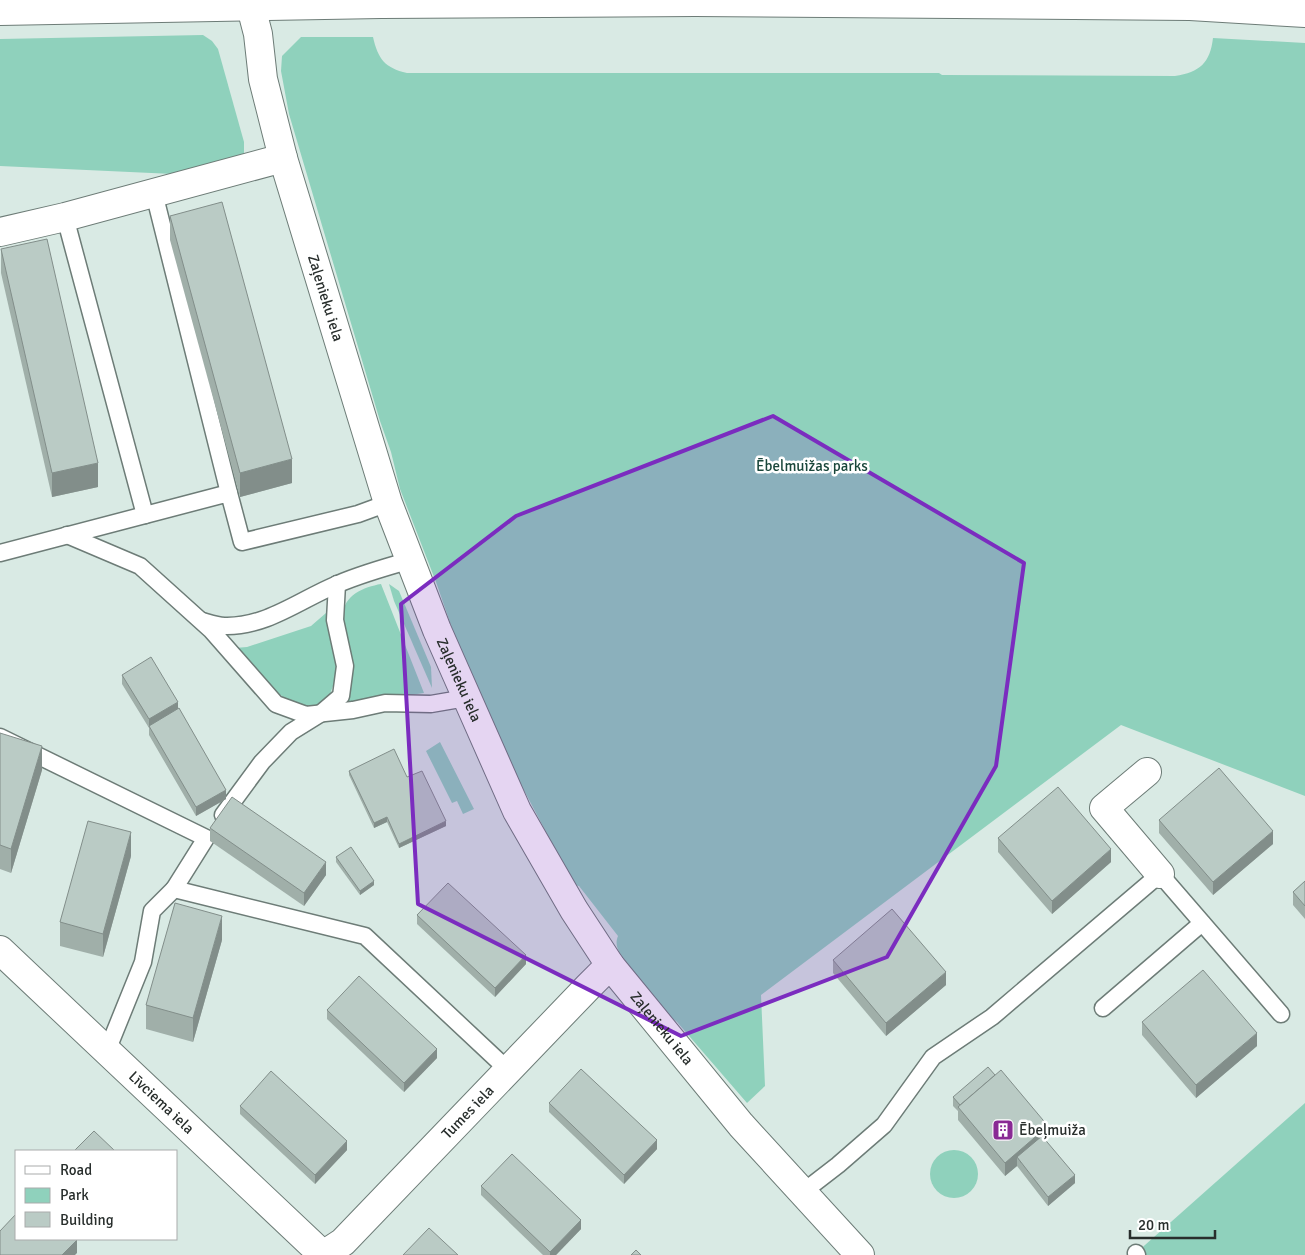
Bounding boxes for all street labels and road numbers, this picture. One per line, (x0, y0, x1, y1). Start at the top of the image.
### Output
street label: Zaļenieku iela (304, 252, 347, 344)
street label: Zaļenieku iela (433, 635, 485, 725)
street label: Zaļenieku iela (626, 988, 697, 1069)
street label: Līvciema iela (125, 1067, 198, 1138)
street label: Tumes iela (438, 1082, 498, 1143)

